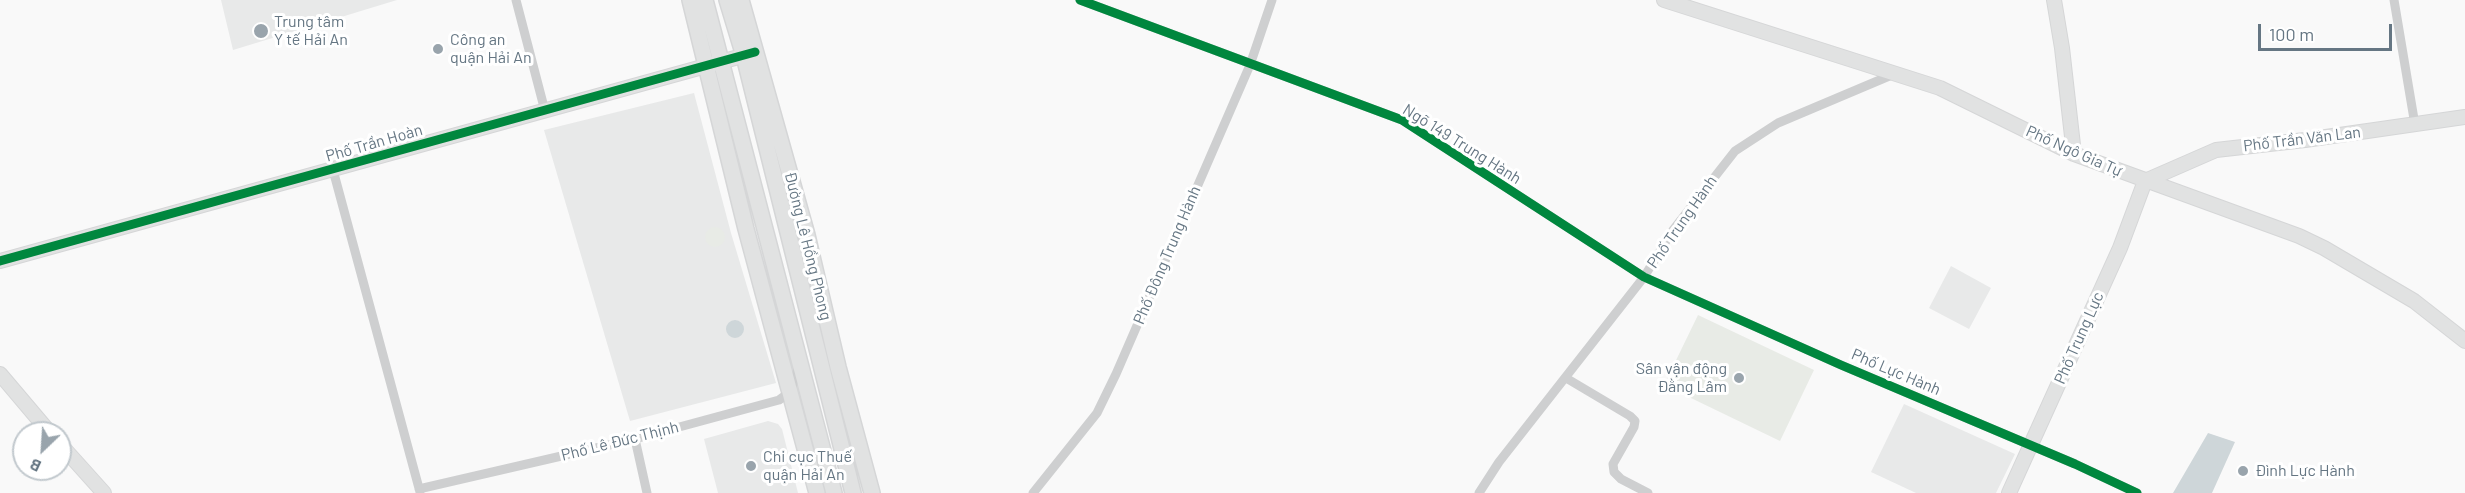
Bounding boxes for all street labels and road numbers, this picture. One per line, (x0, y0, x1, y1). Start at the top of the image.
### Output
street label: Ngõ 149 Trung Hành (1399, 100, 1525, 188)
street label: Phố Trần Hoàn (323, 120, 425, 166)
street label: Phố Ngô Gia Tự (2023, 121, 2125, 181)
street label: Phố Trần Văn Lan (2242, 122, 2362, 156)
street label: Đường Lê Hồng Phong (780, 170, 836, 322)
street label: Phố Trung Hành (1643, 172, 1721, 272)
street label: Phố Đông Trung Hành (1129, 183, 1205, 327)
street label: Phố Trung Lực (2050, 289, 2108, 387)
street label: Phố Lực Hành (1849, 345, 1943, 399)
street label: Phố Lê Đức Thịnh (559, 417, 681, 465)

